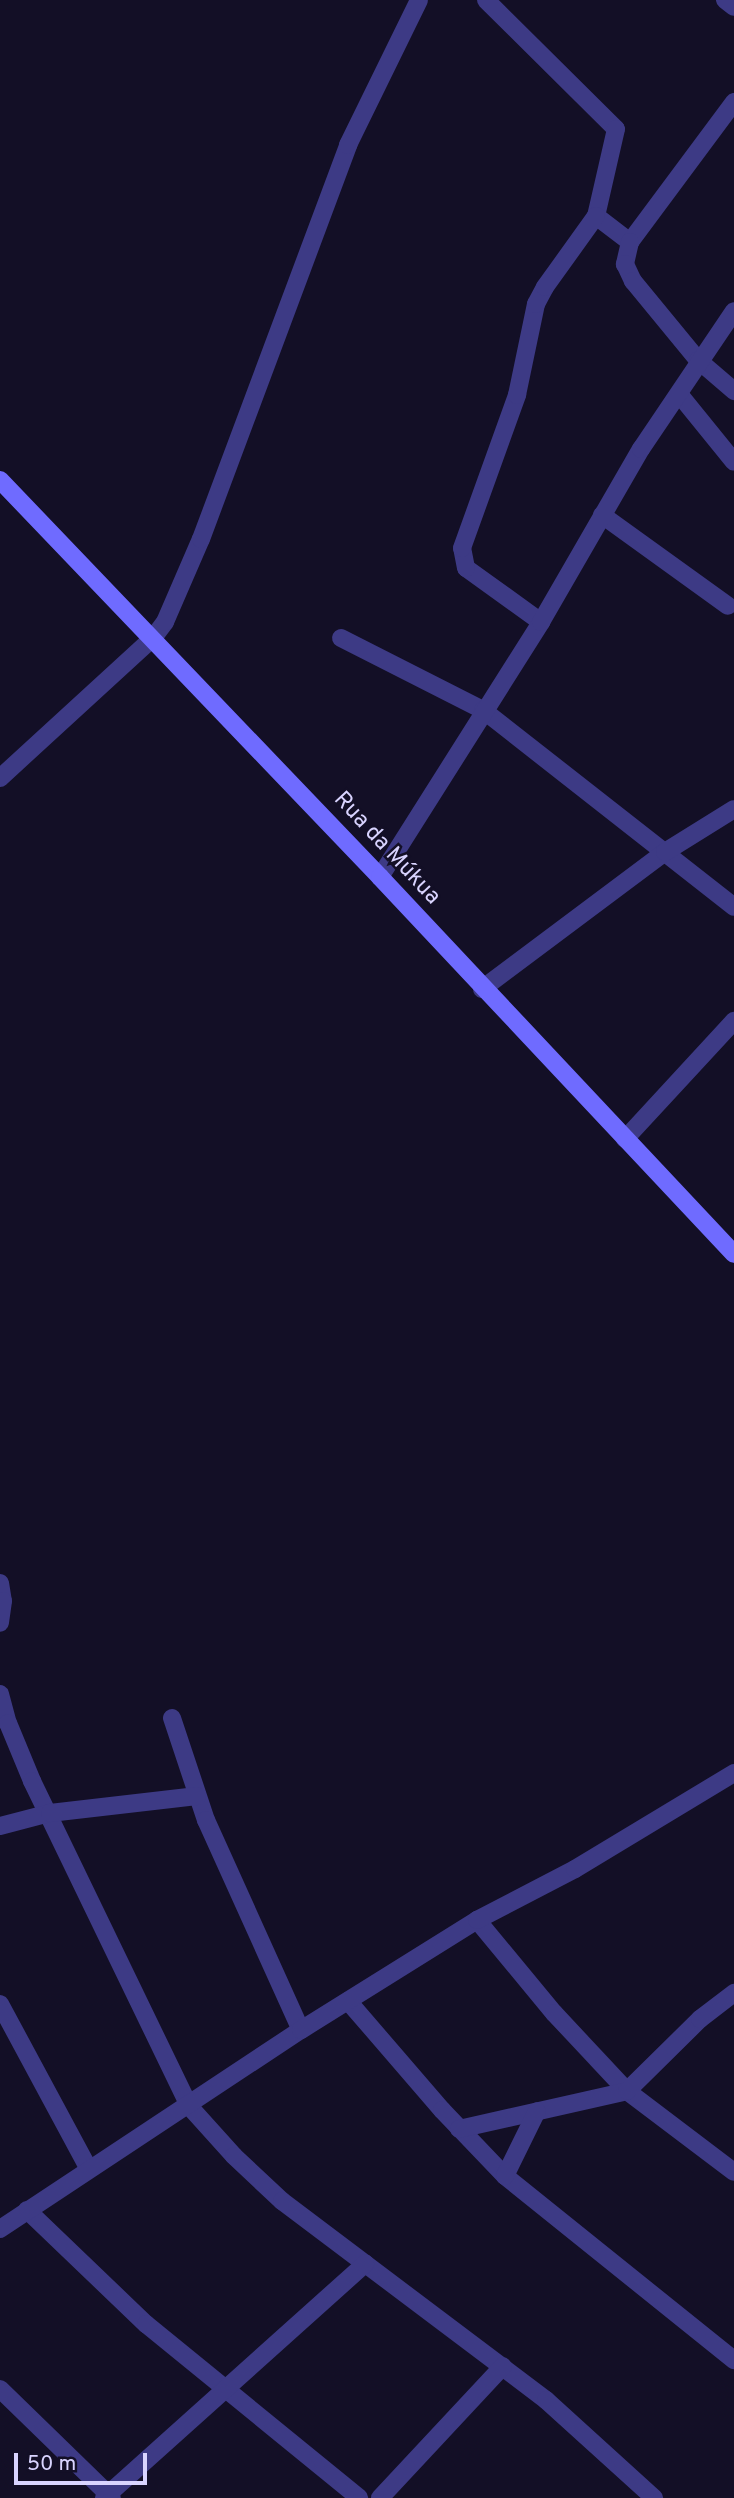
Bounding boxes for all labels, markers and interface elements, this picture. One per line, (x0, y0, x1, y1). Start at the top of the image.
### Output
street label: Rua da Múkua (327, 787, 445, 911)
scale bar (18, 2438, 150, 2482)
text: 50 m (27, 2451, 76, 2478)

